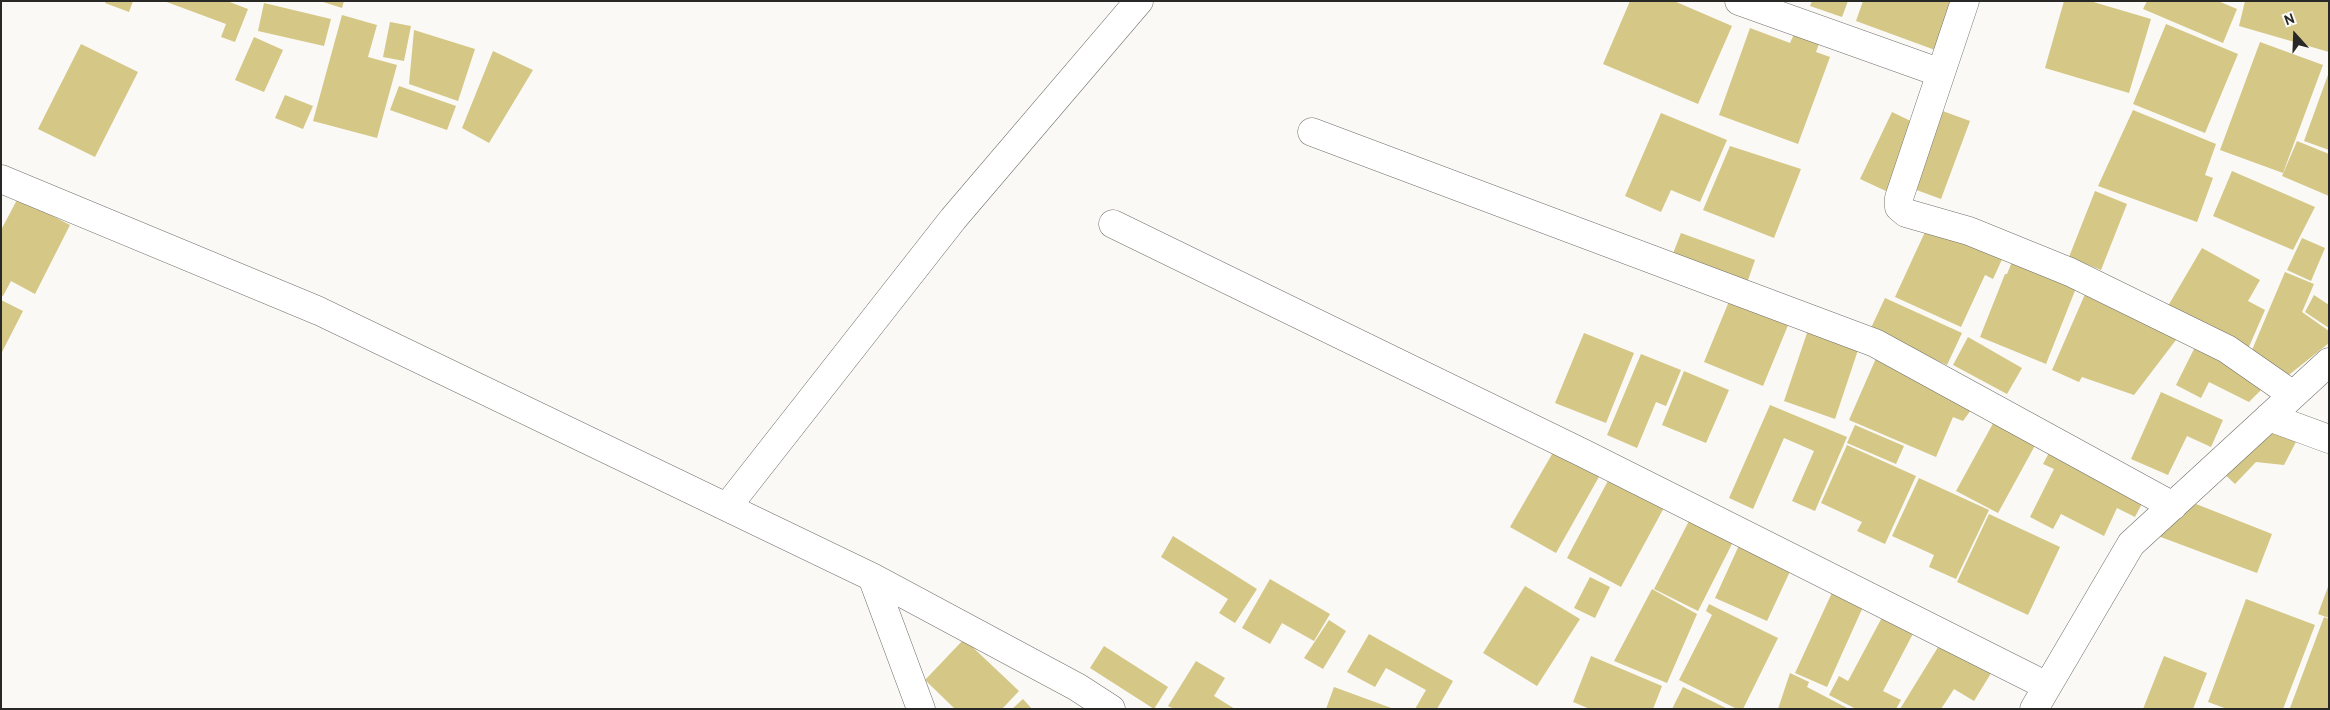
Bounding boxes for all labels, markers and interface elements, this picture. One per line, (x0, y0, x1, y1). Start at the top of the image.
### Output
north arrow (2270, 10, 2320, 60)
text: N (2282, 11, 2297, 30)

